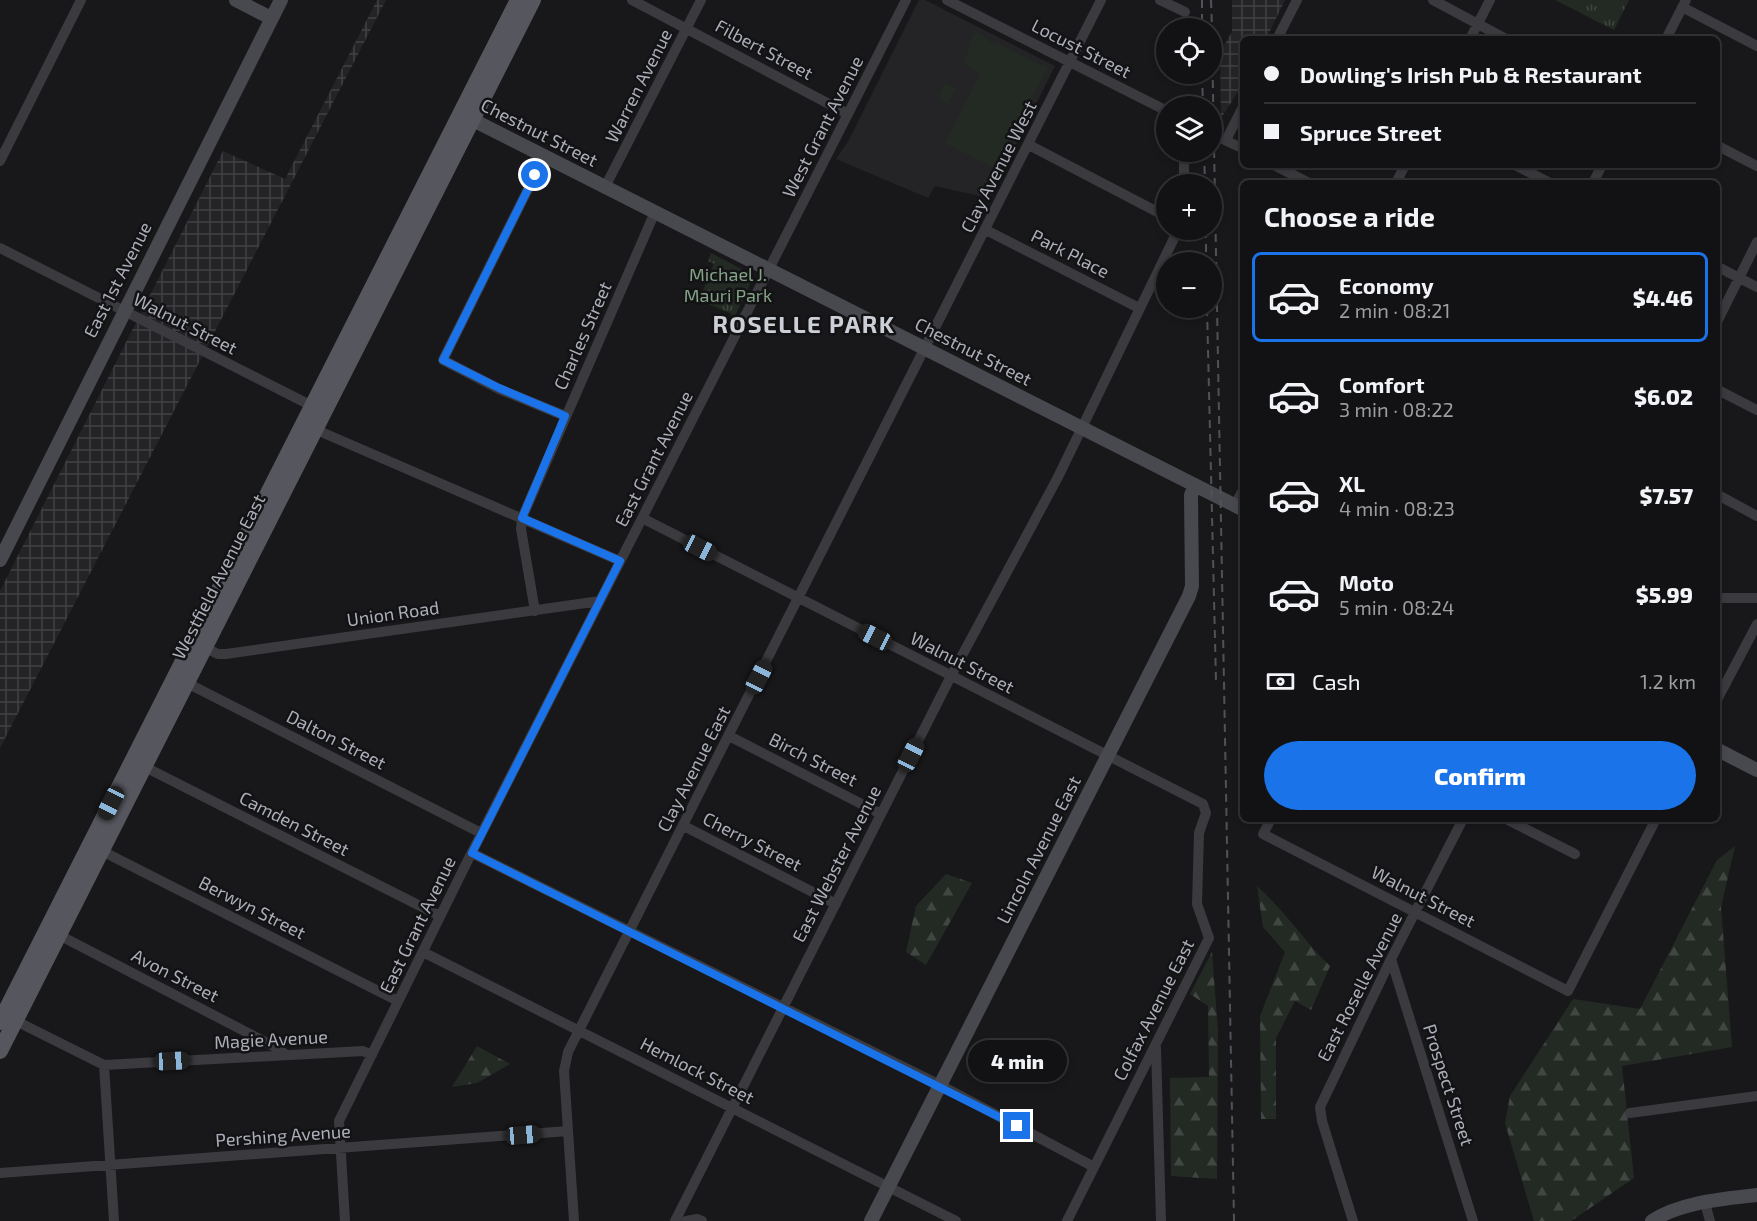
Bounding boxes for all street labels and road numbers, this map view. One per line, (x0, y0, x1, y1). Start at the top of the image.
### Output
street label: Filbert Street (712, 14, 817, 84)
street label: Locust Street (1028, 14, 1135, 83)
street label: Warren Avenue (600, 25, 676, 146)
street label: West Grant Avenue (777, 52, 867, 201)
street label: Chestnut Street (477, 93, 602, 171)
street label: Clay Avenue West (955, 97, 1041, 236)
street label: East 1st Avenue (78, 218, 156, 341)
street label: Park Place (1028, 224, 1113, 282)
street label: Charles Street (548, 278, 616, 393)
street label: Walnut Street (130, 288, 241, 359)
street label: Chestnut Street (911, 312, 1036, 390)
street label: East Grant Avenue (609, 387, 697, 530)
street label: Westfield Avenue East (167, 490, 269, 663)
street label: Union Road (345, 596, 440, 630)
street label: Walnut Street (907, 627, 1018, 698)
street label: Clay Avenue East (652, 702, 734, 835)
street label: Dalton Street (283, 705, 390, 774)
street label: Birch Street (766, 728, 861, 791)
street label: Lincoln Avenue East (991, 772, 1085, 927)
street label: East Webster Avenue (787, 782, 885, 946)
street label: Camden Street (236, 786, 353, 860)
street label: Cherry Street (699, 807, 806, 875)
street label: East Grant Avenue (374, 853, 460, 997)
street label: Walnut Street (1368, 861, 1479, 932)
street label: Berwyn Street (195, 871, 310, 944)
street label: East Roselle Avenue (1312, 908, 1406, 1065)
street label: Colfax Avenue East (1108, 935, 1198, 1084)
street label: Avon Street (128, 944, 223, 1007)
street label: Prospect Street (1419, 1021, 1479, 1149)
street label: Magie Avenue (214, 1025, 328, 1053)
street label: Hemlock Street (637, 1032, 758, 1108)
street label: Pershing Avenue (214, 1119, 351, 1151)

